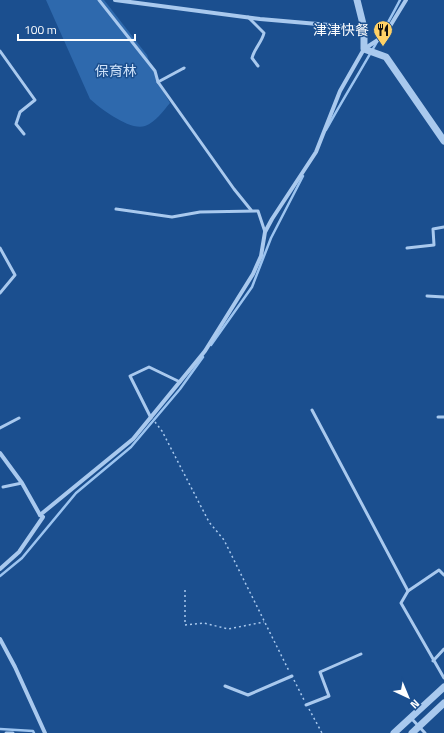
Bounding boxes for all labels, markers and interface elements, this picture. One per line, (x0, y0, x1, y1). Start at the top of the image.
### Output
scale bar (18, 16, 135, 42)
place label: 津津快餐 (313, 19, 369, 40)
restaurant icon: 津津快餐 (372, 19, 394, 47)
text: 100 m (24, 20, 57, 39)
park label: 保育林 (95, 60, 137, 81)
north arrow (388, 677, 428, 717)
text: N (407, 696, 423, 713)

